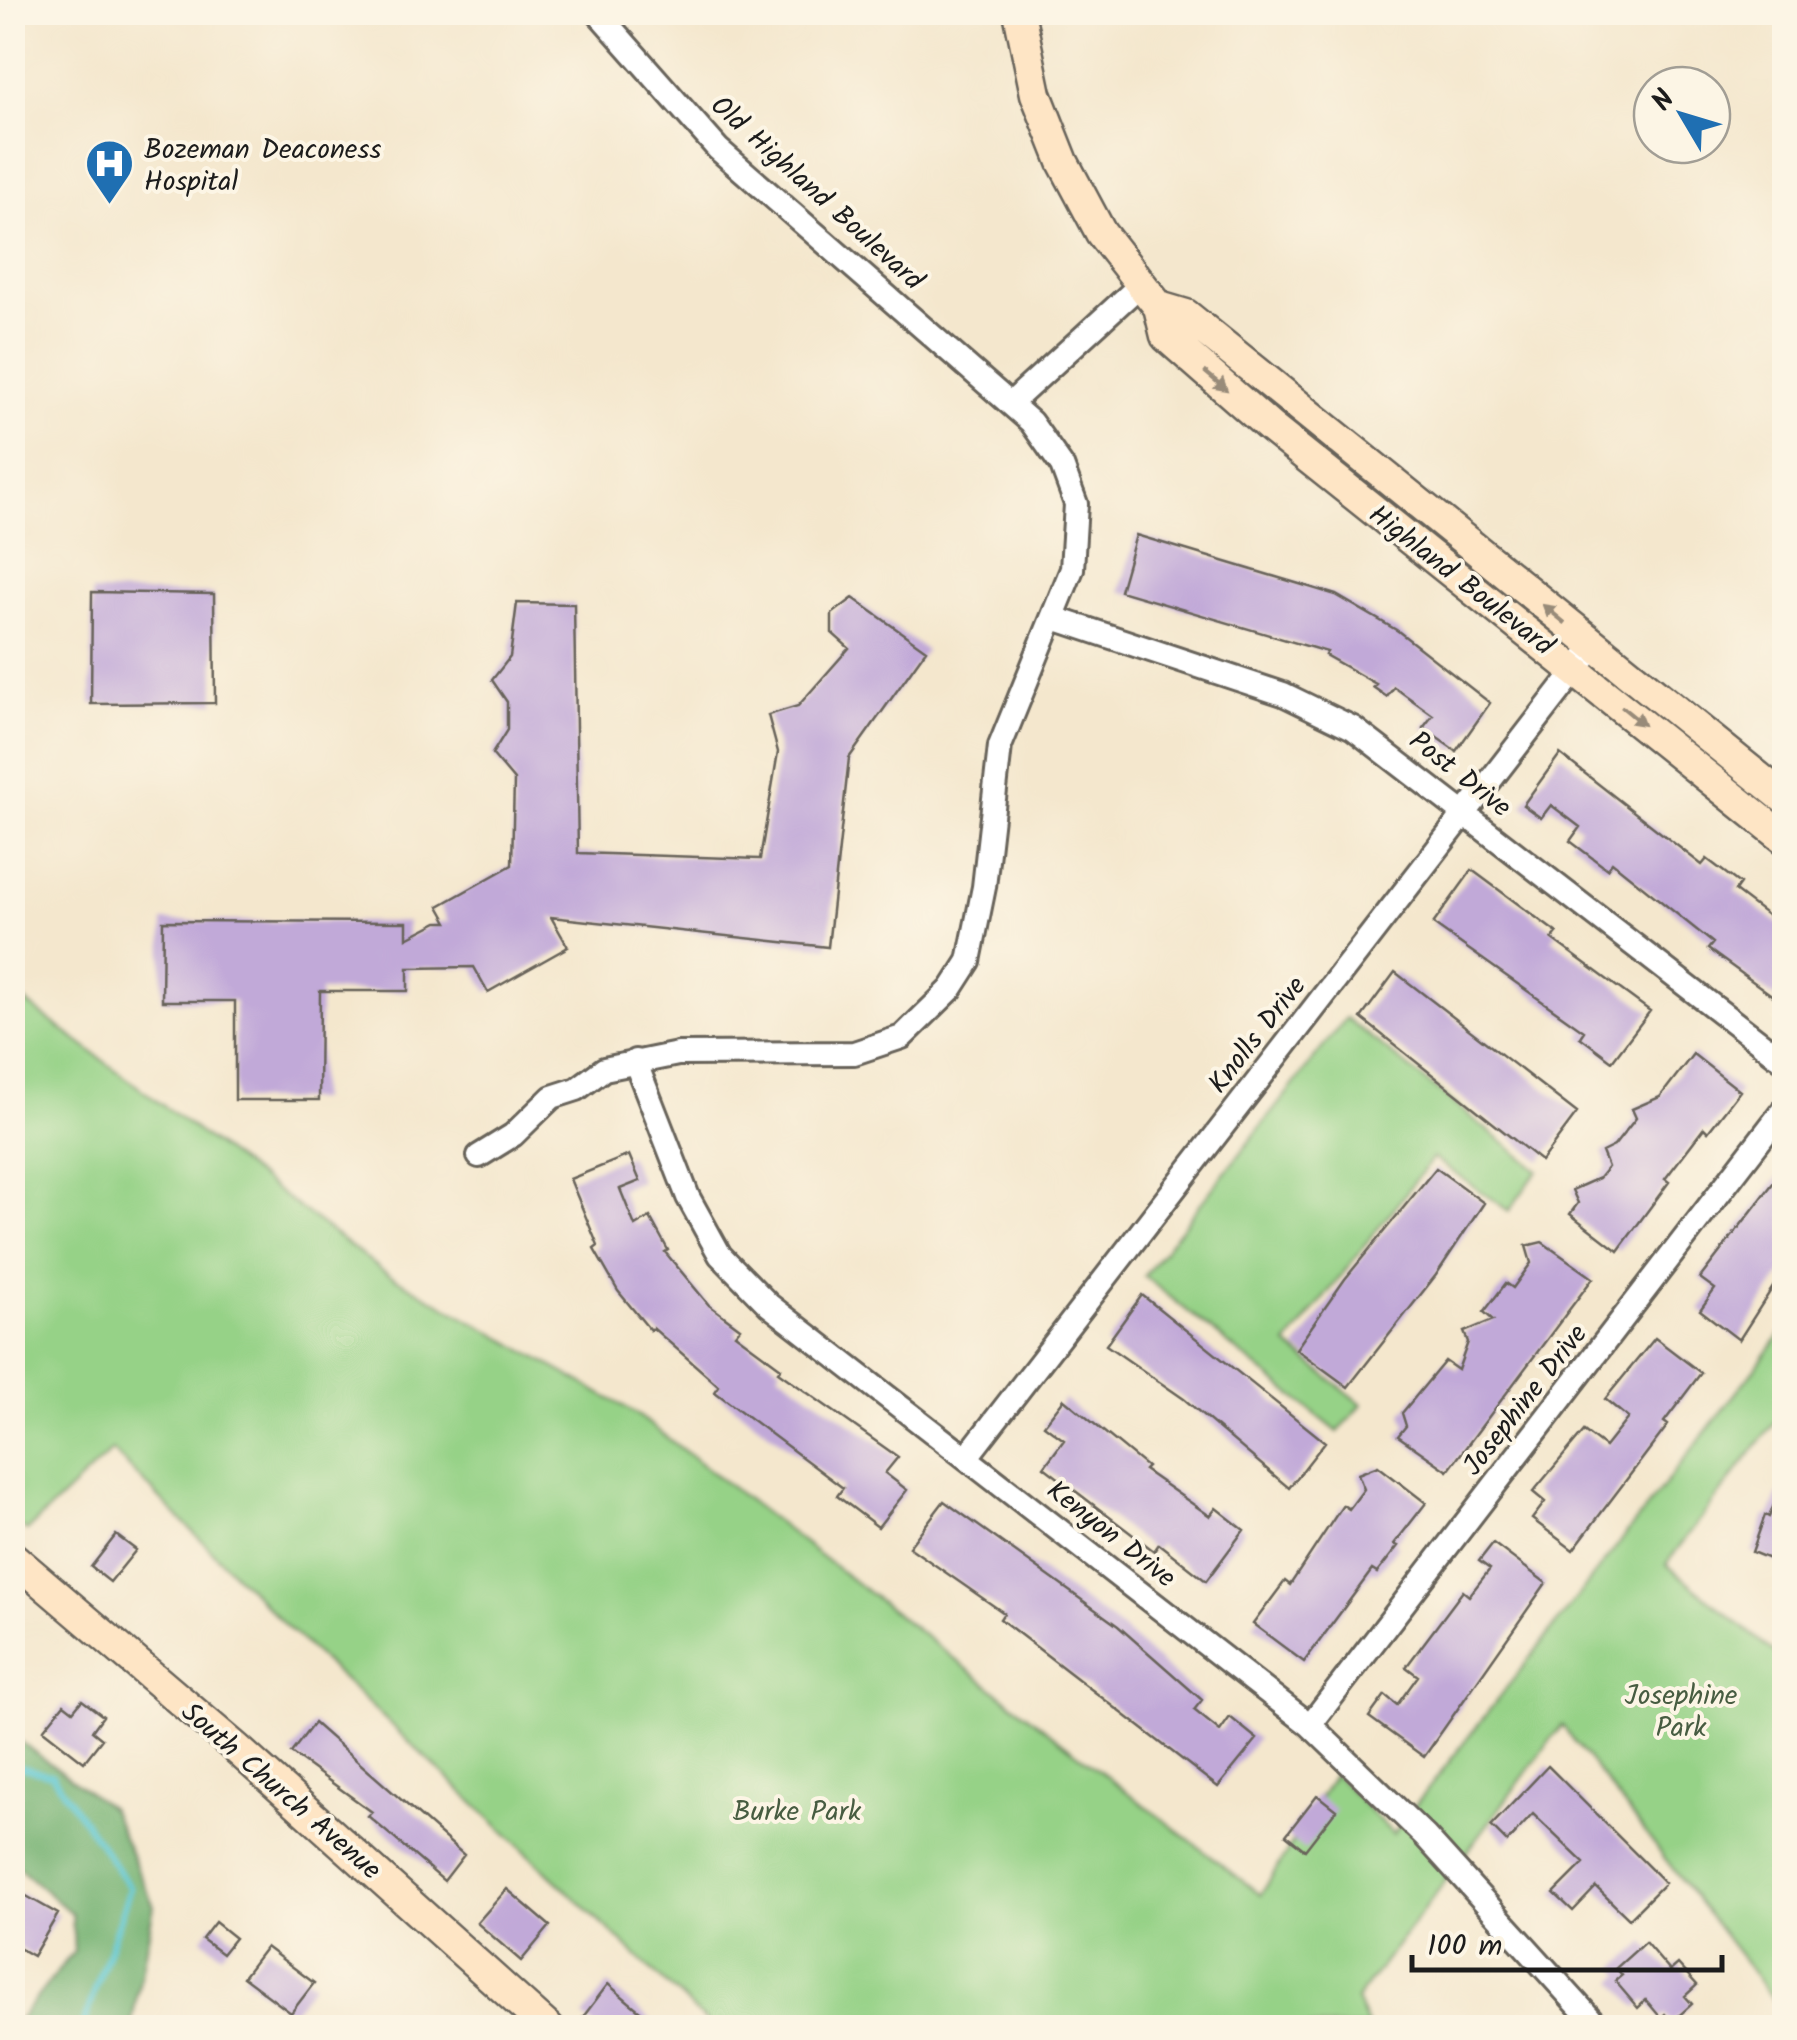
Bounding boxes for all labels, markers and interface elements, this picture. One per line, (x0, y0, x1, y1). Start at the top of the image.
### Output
north arrow (1632, 65, 1732, 165)
text: N (1641, 80, 1688, 122)
street label: Old Highland Boulevard (699, 85, 934, 303)
place label: Bozeman Deaconess Hospital (144, 128, 381, 205)
hospital icon: Bozeman Deaconess Hospital (83, 138, 135, 206)
one-way arrow (1203, 370, 1228, 392)
street label: Highland Boulevard (1358, 494, 1564, 669)
one-way arrow (1541, 604, 1567, 625)
one-way arrow (1621, 705, 1646, 726)
street label: Post Drive (1398, 720, 1521, 830)
street label: Knolls Drive (1197, 966, 1319, 1104)
street label: Josephine Drive (1452, 1314, 1600, 1486)
street label: Kenyon Drive (1036, 1470, 1185, 1600)
park label: Josephine Park (1625, 1674, 1738, 1751)
street label: South Church Avenue (170, 1692, 391, 1892)
park label: Burke Park (733, 1790, 862, 1835)
scale bar (1412, 1910, 1722, 1972)
text: 100 m (1427, 1923, 1502, 1971)

